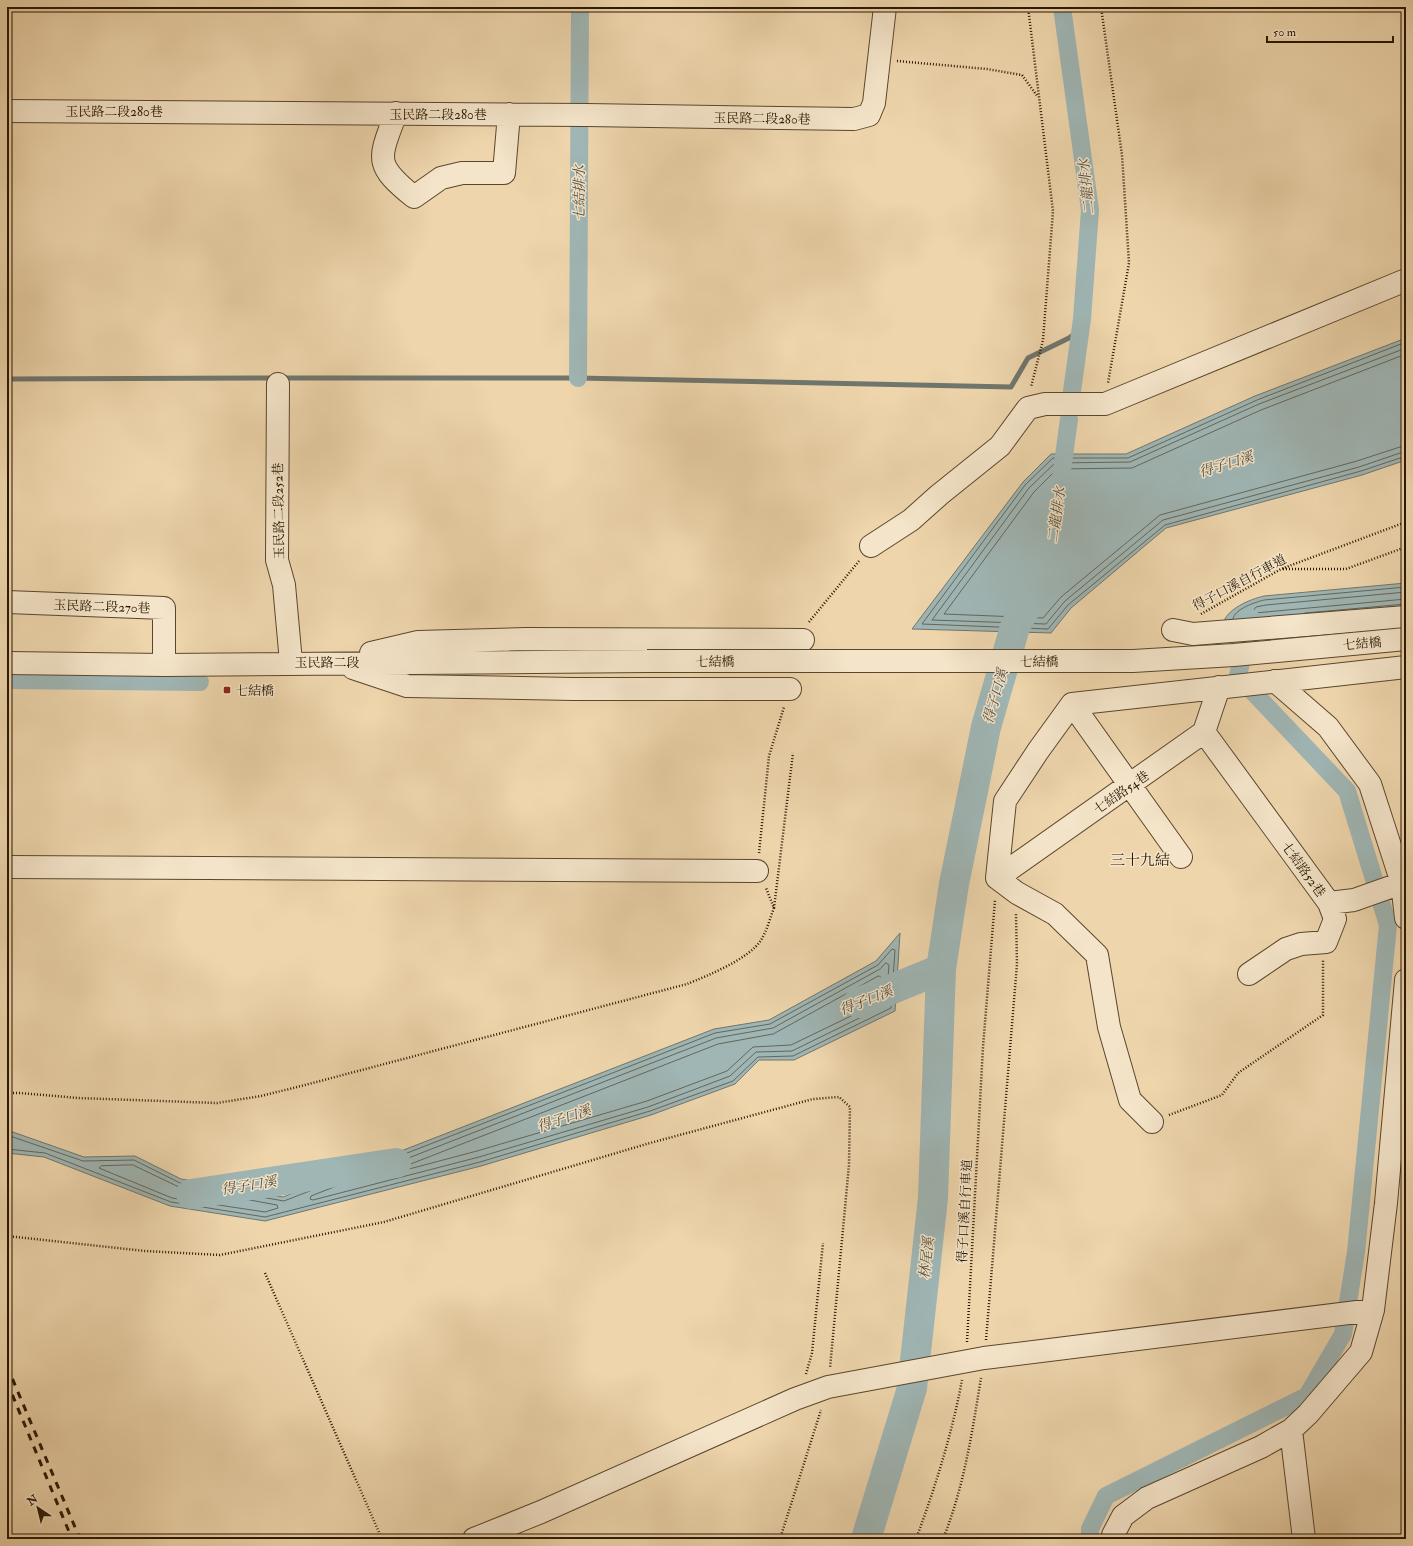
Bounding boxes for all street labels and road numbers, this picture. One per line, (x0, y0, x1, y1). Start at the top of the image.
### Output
street label: 玉民路二段280巷 (65, 104, 163, 120)
street label: 玉民路二段280巷 (389, 107, 487, 123)
street label: 玉民路二段280巷 (713, 110, 811, 128)
street label: 玉民路二段252巷 (270, 462, 288, 560)
street label: 得子口溪自行車道 (1190, 551, 1289, 614)
street label: 玉民路二段270巷 (53, 597, 151, 617)
street label: 七結橋 (1342, 634, 1382, 654)
street label: 七結橋 (695, 654, 735, 670)
street label: 七結橋 (1019, 654, 1059, 670)
street label: 玉民路二段 (294, 655, 360, 671)
street label: 七結路54巷 (1091, 768, 1153, 818)
street label: 七結路52巷 (1278, 839, 1329, 900)
street label: 得子口溪自行車道 (954, 1159, 976, 1263)

